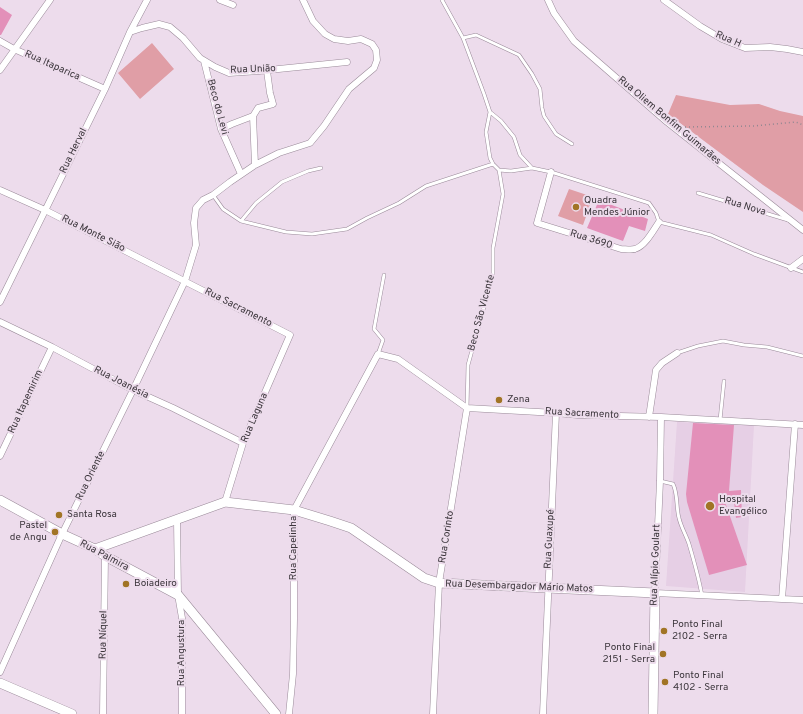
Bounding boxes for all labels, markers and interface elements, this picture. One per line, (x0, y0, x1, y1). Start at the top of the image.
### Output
street label: Rua H (713, 29, 743, 51)
street label: Rua Itaparica (22, 48, 82, 84)
street label: Rua União (230, 63, 276, 77)
street label: Rua Oliem Bonfim Guimarães (615, 74, 723, 168)
street label: Beco do Levi (204, 78, 230, 136)
street label: Rua Herval (58, 126, 90, 176)
place label: Quadra Mendes Júnior (584, 195, 650, 218)
street label: Rua Nova (723, 195, 767, 219)
marker: Quadra Mendes Júnior (571, 202, 581, 212)
street label: Rua Monte Sião (59, 213, 127, 255)
street label: Rua 3690 (568, 228, 614, 252)
street label: Beco São Vicente (466, 274, 498, 352)
street label: Rua Sacramento (202, 286, 274, 330)
street label: Rua Joanésia (92, 364, 150, 402)
street label: Rua Itapemirim (6, 368, 46, 436)
street label: Rua Laguna (239, 391, 271, 445)
place label: Zena (507, 394, 530, 406)
marker: Zena (494, 395, 504, 405)
street label: Rua Sacramento (545, 406, 619, 422)
street label: Rua Oriente (74, 449, 108, 503)
place label: Hospital Evangélico (719, 494, 767, 518)
marker: Hospital Evangélico (704, 500, 716, 512)
place label: Santa Rosa (67, 509, 117, 521)
street label: Rua Guaxupé (542, 509, 558, 569)
marker: Santa Rosa (54, 510, 64, 520)
street label: Rua Corinto (437, 510, 457, 564)
street label: Rua Capelinha (288, 516, 300, 580)
place label: Pastel de Angu (10, 520, 47, 544)
street label: Rua Alípio Goulart (649, 524, 663, 606)
marker: Pastel de Angu (50, 527, 60, 537)
street label: Rua Palmira (77, 538, 131, 574)
place label: Boiadeiro (134, 578, 177, 590)
street label: Rua Desembargador Mário Matos (445, 578, 593, 596)
marker: Boiadeiro (121, 579, 131, 589)
street label: Rua Níquel (98, 611, 110, 659)
place label: Ponto Final 2102 - Serra (672, 619, 727, 642)
street label: Rua Angustura (176, 620, 188, 686)
marker: Ponto Final 2102 - Serra (659, 626, 669, 636)
place label: Ponto Final 2151 - Serra (602, 642, 655, 666)
marker: Ponto Final 2151 - Serra (658, 649, 668, 659)
place label: Ponto Final 4102 - Serra (673, 670, 728, 694)
marker: Ponto Final 4102 - Serra (660, 677, 670, 687)

